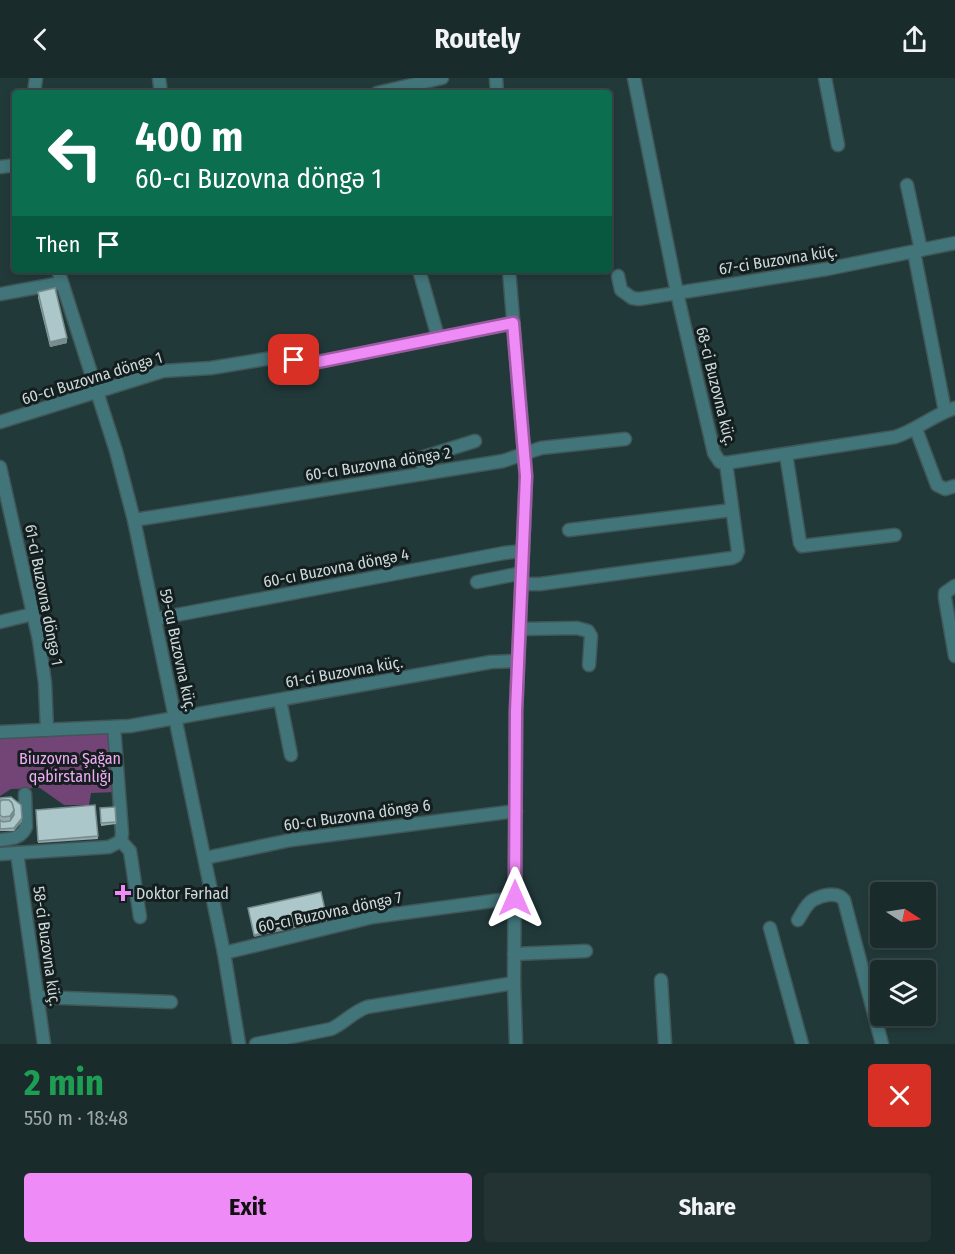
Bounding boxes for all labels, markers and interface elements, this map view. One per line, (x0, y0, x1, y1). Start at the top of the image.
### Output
icon: back (24, 23, 57, 56)
text: Routely (435, 23, 520, 55)
icon: share (898, 23, 931, 56)
text: 400 m (135, 112, 243, 162)
icon: left (36, 114, 114, 192)
text: 60-cı Buzovna döngə 1 (135, 163, 382, 195)
icon: arrive (92, 228, 125, 261)
text: Then (36, 231, 80, 258)
street label: 67-ci Buzovna küç. (717, 241, 839, 279)
street label: 68-ci Buzovna küç. (692, 325, 740, 447)
pin (268, 334, 319, 385)
icon: arrive (277, 343, 310, 376)
street label: 60-cı Buzovna döngə 1 (19, 348, 165, 408)
street label: 60-cı Buzovna döngə 2 (304, 443, 452, 485)
street label: 61-ci Buzovna döngə 1 (21, 523, 67, 667)
street label: 60-cı Buzovna döngə 4 (262, 545, 411, 591)
street label: 59-cu Buzovna küç. (156, 587, 200, 713)
street label: 61-ci Buzovna küç. (284, 652, 404, 692)
park label: Biuzovna Şağan qəbirstanlığı (19, 749, 121, 786)
street label: 60-cı Buzovna döngə 6 (282, 795, 432, 835)
position arrow (483, 866, 547, 930)
north arrow (870, 882, 936, 948)
map controls (870, 882, 936, 1026)
marker: Doktor Fərhad (114, 884, 132, 902)
place label: Doktor Fərhad (136, 884, 229, 903)
street label: 58-ci Buzovna küç. (29, 885, 65, 1007)
street label: 60-cı Buzovna döngə 7 (256, 887, 404, 937)
button: layers (870, 960, 936, 1026)
text: 2 min (24, 1061, 104, 1105)
button: close (868, 1064, 931, 1127)
text: 550 m · 18:48 (24, 1106, 128, 1130)
button: Exit (24, 1173, 472, 1242)
button: Share (484, 1173, 931, 1242)

